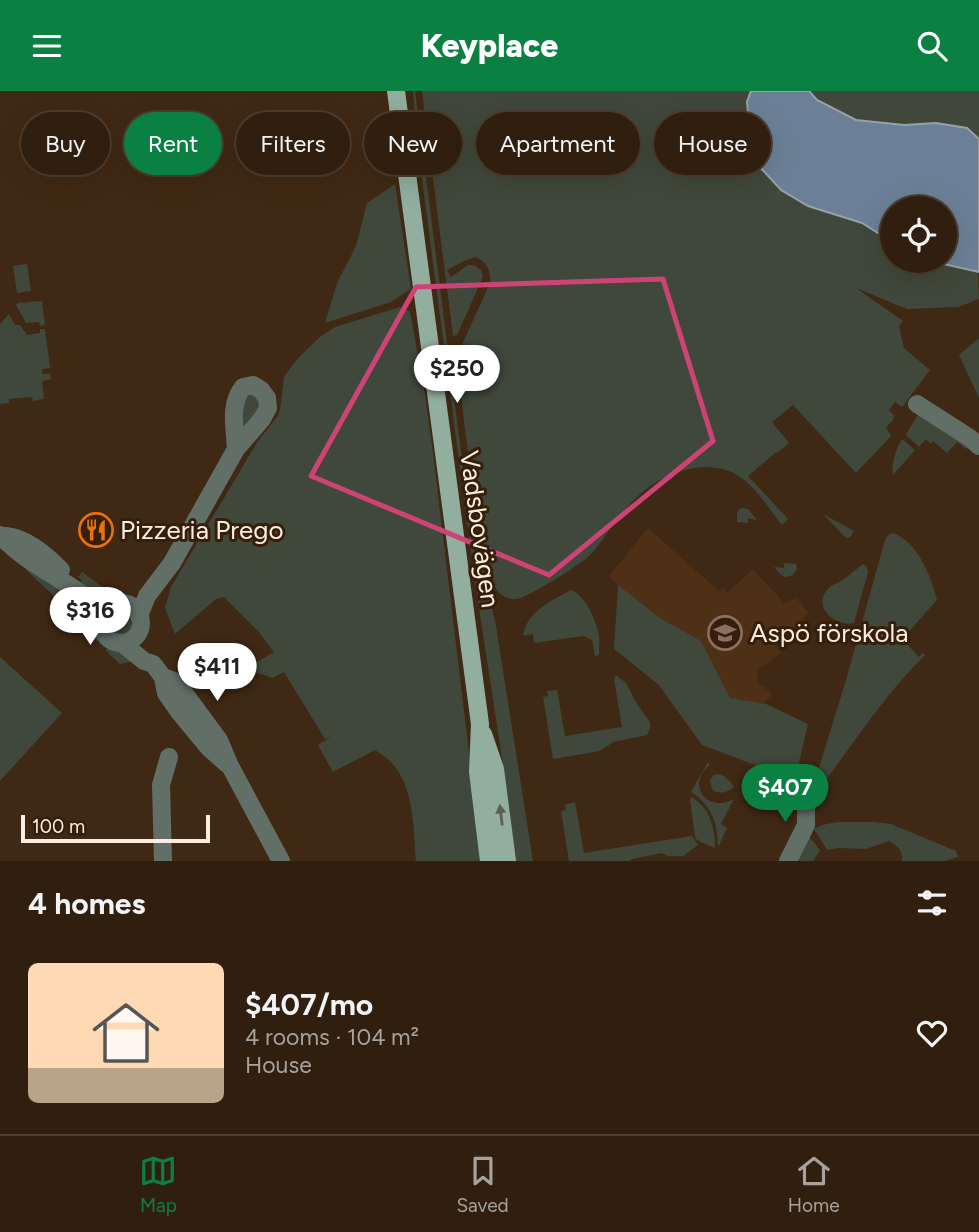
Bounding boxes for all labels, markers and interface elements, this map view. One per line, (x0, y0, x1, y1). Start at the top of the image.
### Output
icon: menu (28, 27, 66, 65)
text: Keyplace (421, 27, 558, 65)
icon: search (913, 27, 951, 65)
chip: Buy (21, 112, 110, 175)
chip: Rent (124, 112, 222, 175)
chip: Filters (236, 112, 350, 175)
chip: New (364, 112, 462, 175)
chip: Apartment (476, 112, 640, 175)
chip: House (654, 112, 771, 175)
map controls (880, 196, 957, 273)
button: locate (880, 196, 957, 273)
pin: $250 (416, 345, 498, 405)
text: $250 (430, 354, 484, 382)
street label: Vadsbovägen (453, 448, 507, 610)
restaurant icon: Pizzeria Prego (77, 511, 115, 549)
place label: Pizzeria Prego (120, 514, 284, 546)
pin: $316 (49, 587, 131, 647)
text: $316 (66, 596, 114, 624)
school or university icon: Aspö förskola (706, 614, 744, 652)
place label: Aspö förskola (750, 617, 908, 649)
pin: $411 (176, 643, 258, 703)
text: $411 (194, 652, 240, 680)
pin: $407 (744, 765, 826, 824)
text: $407 (758, 773, 813, 801)
one-way arrow (495, 804, 506, 826)
scale bar (21, 812, 210, 844)
text: 100 m (32, 815, 85, 838)
icon: filters (913, 884, 951, 922)
text: 4 homes (28, 885, 145, 922)
text: $407/mo (245, 986, 373, 1023)
icon: home (84, 991, 168, 1075)
icon: heart (913, 1014, 951, 1052)
text: 4 rooms · 104 m² (245, 1023, 419, 1051)
text: House (245, 1051, 312, 1079)
tab: Map (139, 1152, 177, 1217)
tab: Saved (456, 1152, 509, 1217)
tab: Home (788, 1152, 840, 1217)

